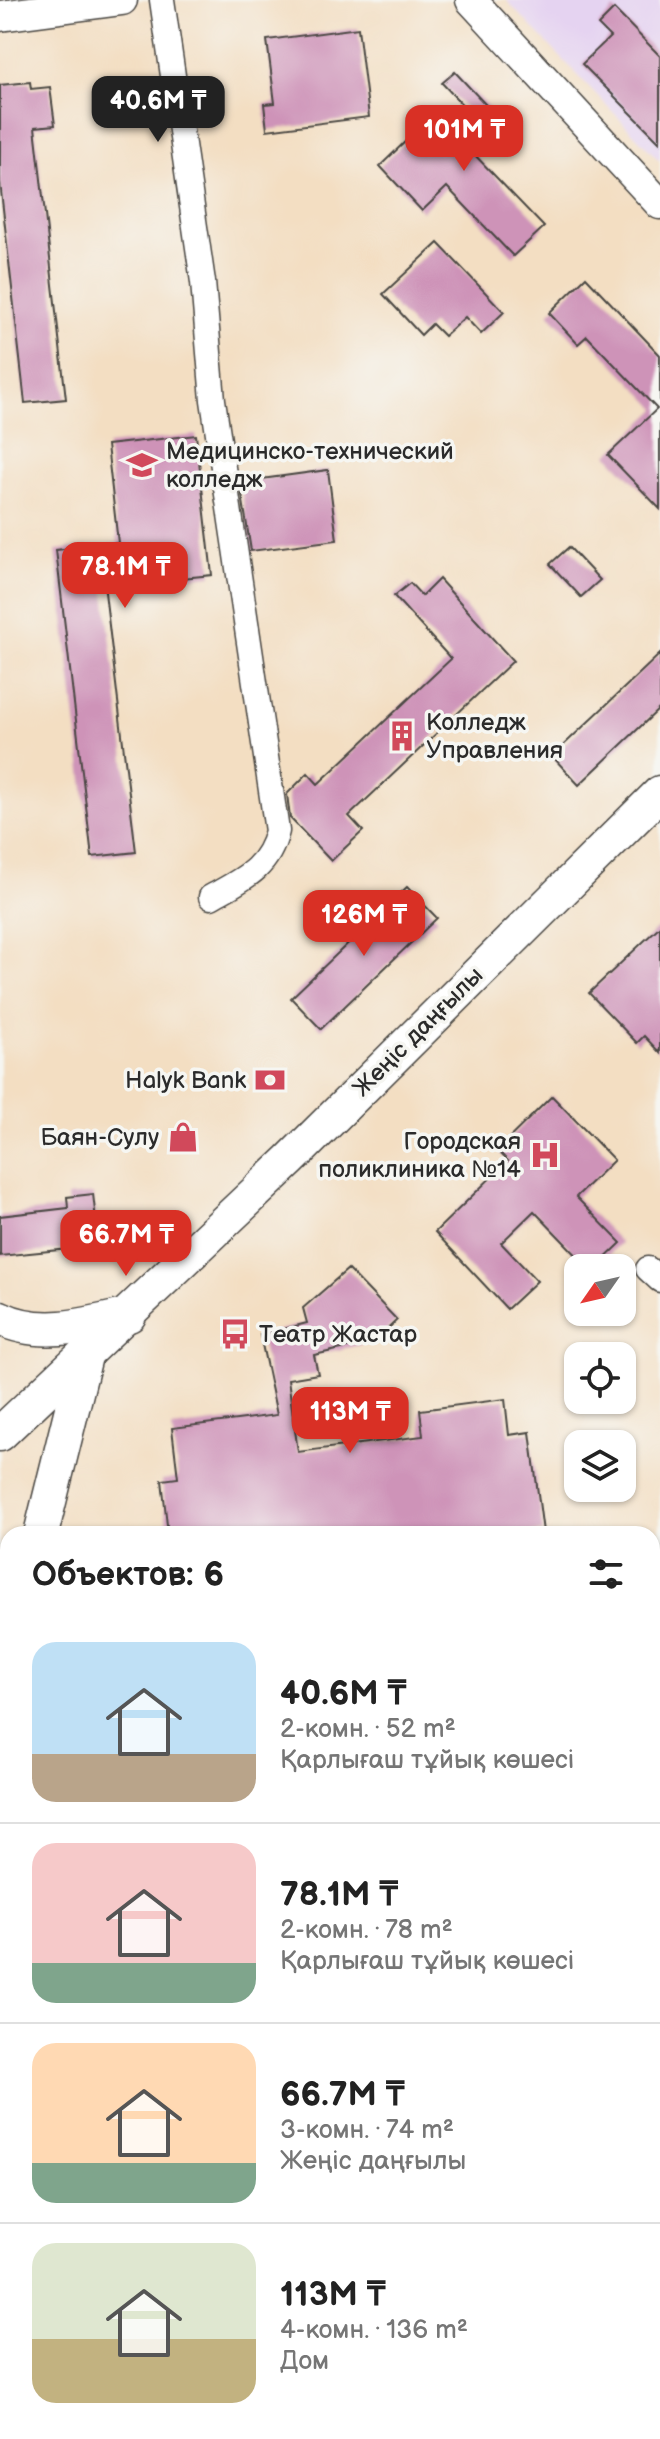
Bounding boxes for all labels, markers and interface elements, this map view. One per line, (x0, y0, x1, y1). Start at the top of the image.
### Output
pin: 40.6M ₸ (84, 76, 232, 144)
text: 40.6M ₸ (110, 86, 206, 117)
pin: 101M ₸ (399, 105, 529, 173)
text: 101M ₸ (423, 115, 505, 146)
place label: Медицинско-технический колледж (166, 437, 454, 494)
school or university icon: Медицинско-технический колледж (125, 448, 159, 482)
pin: 78.1M ₸ (51, 542, 199, 610)
text: 78.1M ₸ (80, 552, 170, 583)
place label: Колледж Управления (426, 708, 563, 765)
building icon: Колледж Управления (385, 719, 419, 753)
pin: 126M ₸ (299, 890, 429, 958)
text: 126M ₸ (321, 900, 407, 931)
street label: Жеңіс даңғылы (347, 961, 489, 1103)
bank icon: Halyk Bank (253, 1063, 287, 1097)
place label: Halyk Bank (125, 1066, 246, 1095)
shop icon: Баян-Сулу (166, 1120, 200, 1154)
place label: Баян-Сулу (40, 1123, 159, 1152)
place label: Городская поликлиника №14 (318, 1127, 521, 1184)
hospital icon: Городская поликлиника №14 (528, 1138, 562, 1172)
pin: 66.7M ₸ (52, 1210, 200, 1278)
text: 66.7M ₸ (78, 1220, 174, 1251)
north arrow (564, 1254, 636, 1326)
map controls (564, 1254, 636, 1502)
bus stop icon: Театр Жастар (218, 1317, 252, 1351)
place label: Театр Жастар (259, 1320, 418, 1349)
button: locate (564, 1342, 636, 1414)
pin: 113M ₸ (285, 1387, 415, 1455)
text: 113M ₸ (310, 1397, 390, 1428)
button: layers (564, 1430, 636, 1502)
icon: filters (584, 1552, 628, 1596)
text: Объектов: 6 (32, 1554, 224, 1595)
text: 40.6M ₸ (280, 1673, 406, 1714)
icon: home (96, 1674, 192, 1770)
text: 2-комн. · 52 m² (280, 1714, 456, 1745)
text: Қарлығаш тұйық көшесі (280, 1745, 574, 1776)
text: 78.1M ₸ (280, 1874, 398, 1915)
icon: home (96, 1875, 192, 1971)
text: 2-комн. · 78 m² (280, 1915, 453, 1946)
text: Қарлығаш тұйық көшесі (280, 1946, 574, 1977)
text: 66.7M ₸ (280, 2074, 405, 2115)
icon: home (96, 2075, 192, 2171)
text: 3-комн. · 74 m² (280, 2115, 454, 2146)
text: Жеңіс даңғылы (280, 2146, 466, 2177)
text: 113M ₸ (280, 2274, 386, 2315)
icon: home (96, 2275, 192, 2371)
text: 4-комн. · 136 m² (280, 2315, 468, 2346)
text: Дом (280, 2346, 329, 2377)

